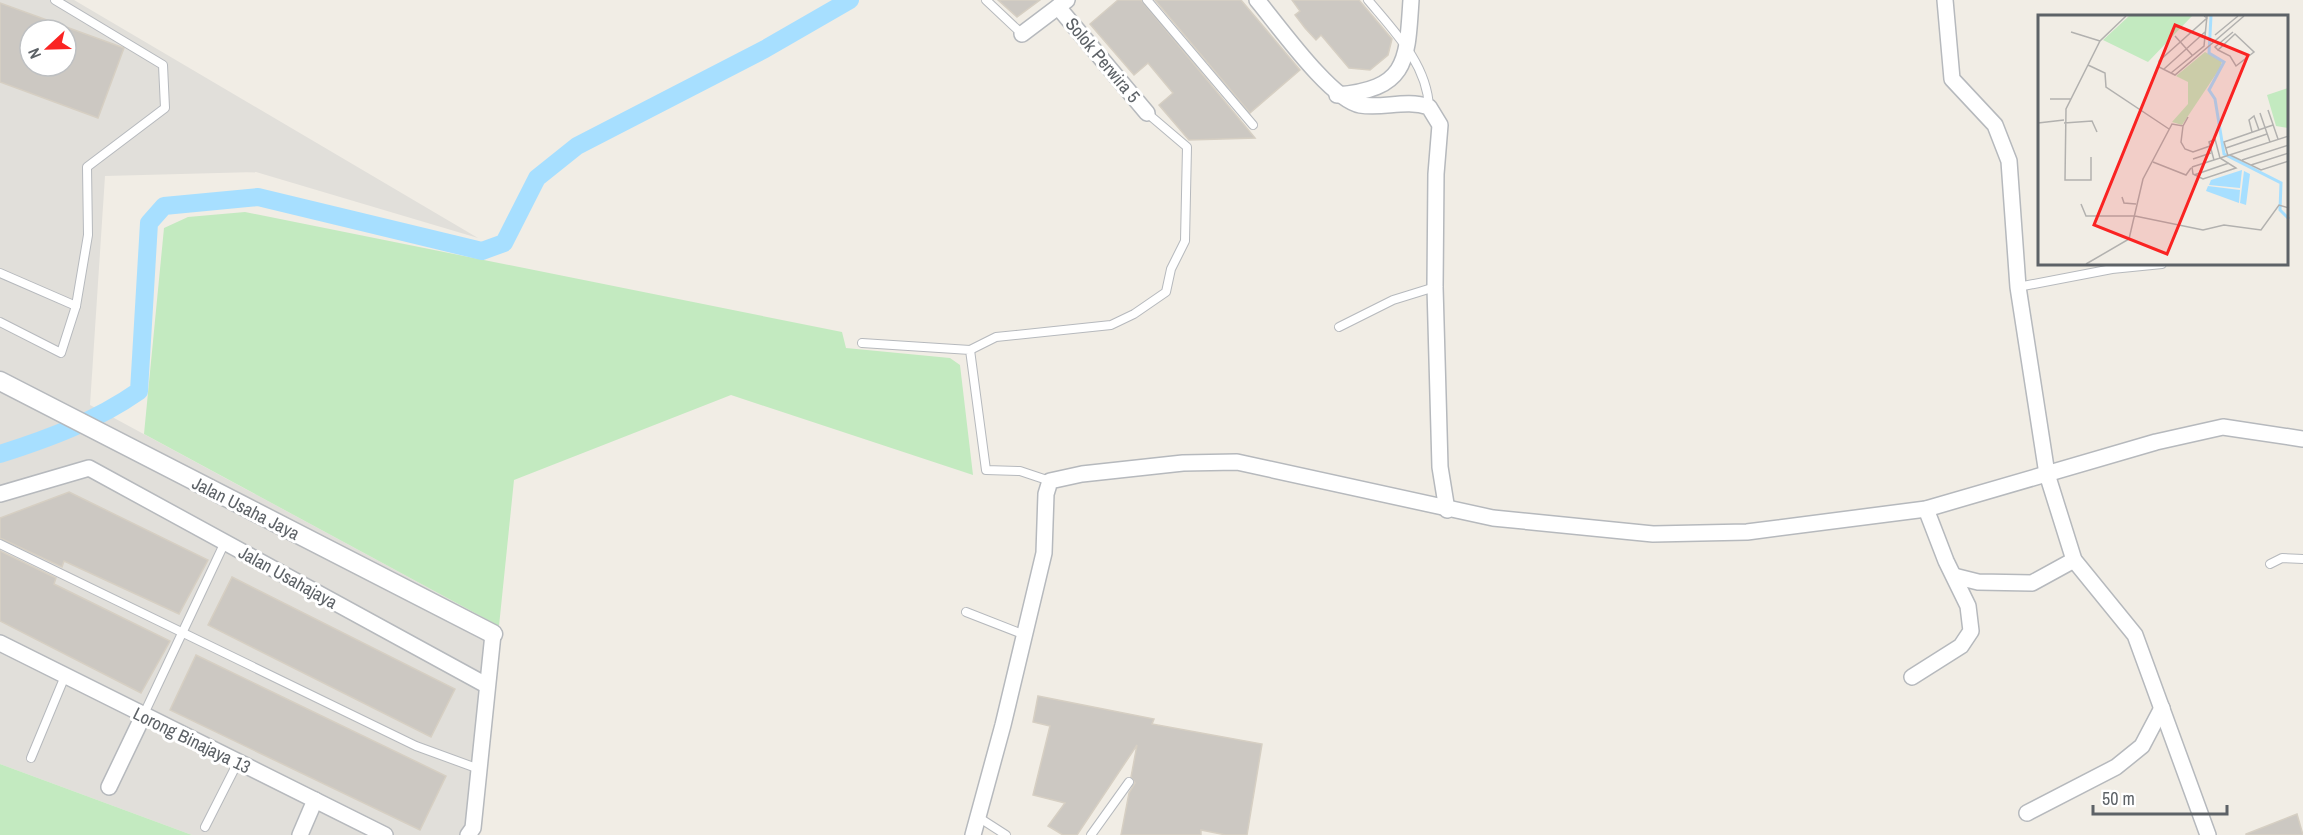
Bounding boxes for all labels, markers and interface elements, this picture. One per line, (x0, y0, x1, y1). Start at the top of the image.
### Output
street label: Solok Perwira 5 (1060, 12, 1146, 108)
inset map (2038, 15, 2288, 266)
north arrow (18, 18, 78, 78)
text: N (22, 45, 46, 62)
street label: Jalan Usaha Jaya (188, 470, 304, 546)
street label: Jalan Usahajaya (234, 540, 342, 614)
street label: Lorong Binajaya 13 (129, 701, 255, 779)
scale bar (2093, 778, 2226, 816)
text: 50 m (2102, 786, 2135, 811)

